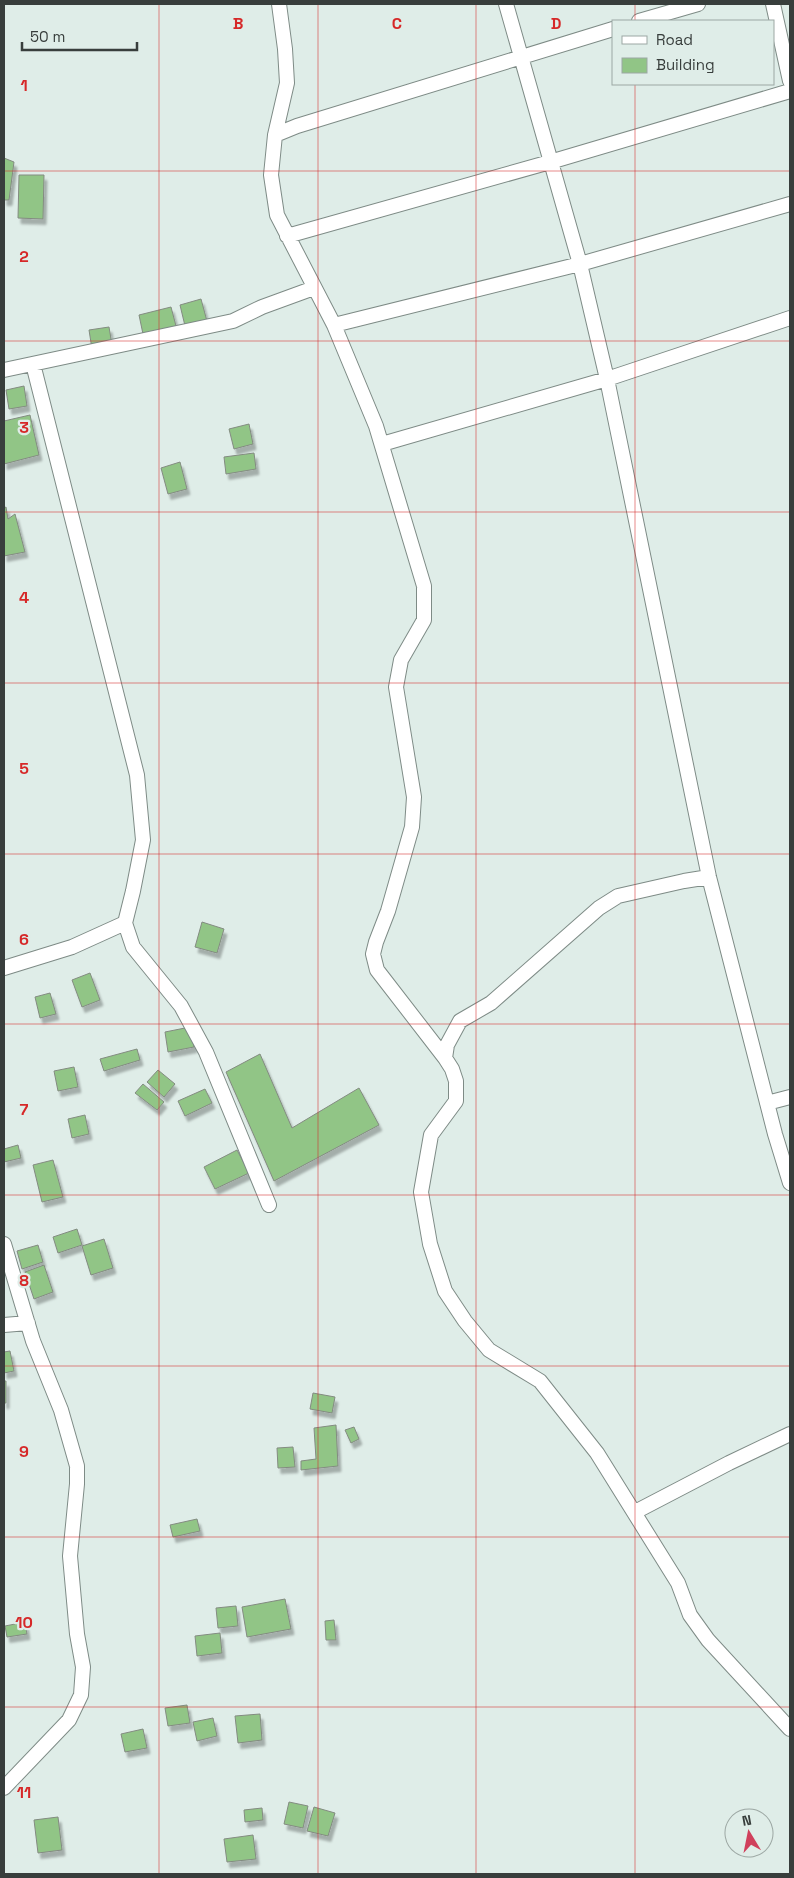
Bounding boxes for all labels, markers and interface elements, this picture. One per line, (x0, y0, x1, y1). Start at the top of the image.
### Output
text: B (233, 13, 243, 34)
text: C (392, 13, 402, 34)
text: D (551, 13, 561, 34)
scale bar (22, 20, 138, 52)
legend (612, 20, 774, 85)
text: 50 m (30, 27, 65, 46)
text: Road (656, 30, 693, 49)
text: Building (656, 55, 715, 74)
text: 1 (20, 75, 28, 96)
text: 2 (19, 246, 29, 267)
text: 3 (19, 417, 29, 438)
text: 4 (19, 587, 29, 608)
text: 5 (19, 758, 29, 779)
text: 6 (19, 929, 29, 950)
text: 7 (20, 1099, 29, 1120)
text: 8 (19, 1270, 29, 1291)
text: 9 (19, 1441, 29, 1462)
text: 10 (15, 1612, 33, 1633)
text: 11 (17, 1782, 31, 1803)
north arrow (724, 1808, 774, 1858)
text: N (741, 1811, 753, 1830)

